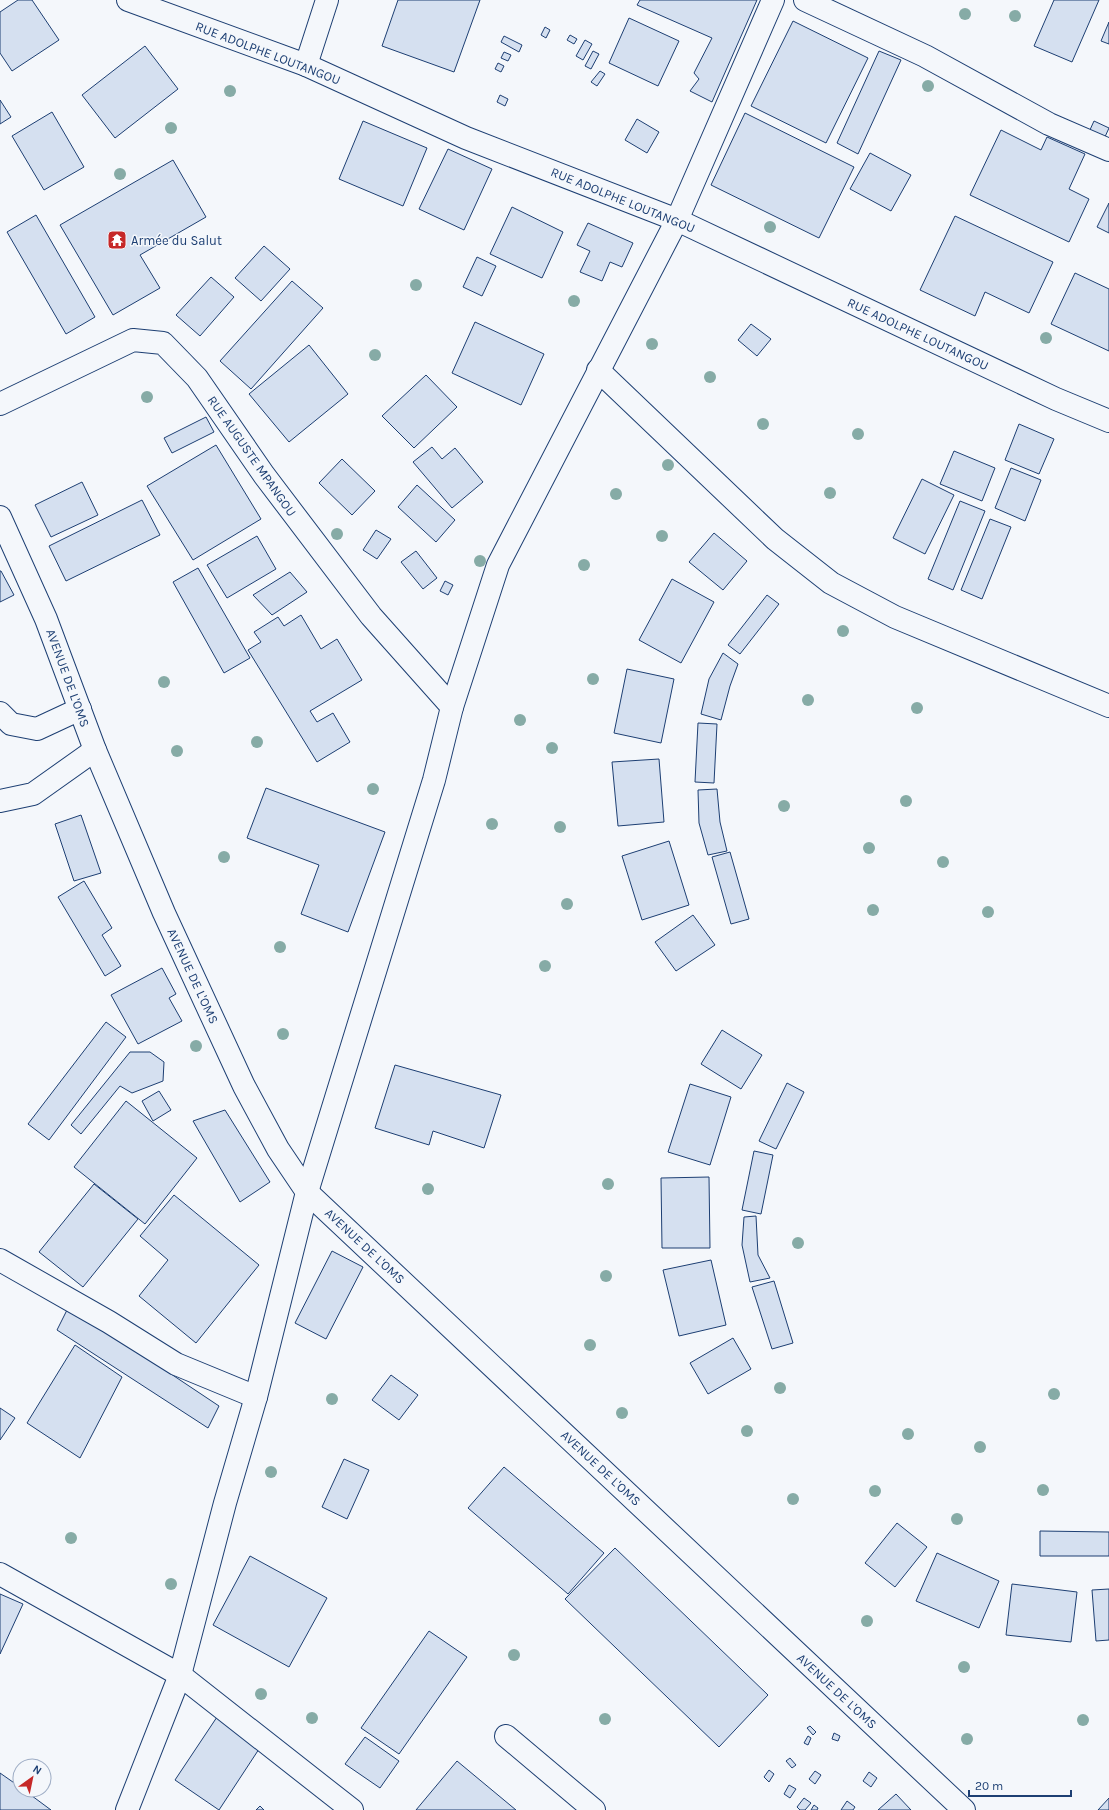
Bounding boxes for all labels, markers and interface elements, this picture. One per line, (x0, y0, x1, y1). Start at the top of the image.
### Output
street label: RUE ADOLPHE LOUTANGOU (193, 18, 343, 88)
street label: RUE ADOLPHE LOUTANGOU (549, 164, 697, 236)
temple icon: Armée du Salut (106, 229, 128, 251)
place label: Armée du Salut (131, 233, 222, 248)
street label: RUE ADOLPHE LOUTANGOU (845, 295, 991, 373)
street label: RUE AUGUSTE MPANGOU (205, 393, 299, 519)
street label: AVENUE DE L'OMS (43, 627, 93, 729)
street label: AVENUE DE L'OMS (164, 926, 222, 1026)
street label: AVENUE DE L'OMS (322, 1205, 408, 1287)
street label: AVENUE DE L'OMS (558, 1427, 644, 1509)
street label: AVENUE DE L'OMS (794, 1650, 880, 1732)
north arrow (12, 1758, 52, 1798)
text: N (30, 1762, 44, 1778)
scale bar (969, 1772, 1071, 1798)
text: 20 m (975, 1779, 1003, 1793)

